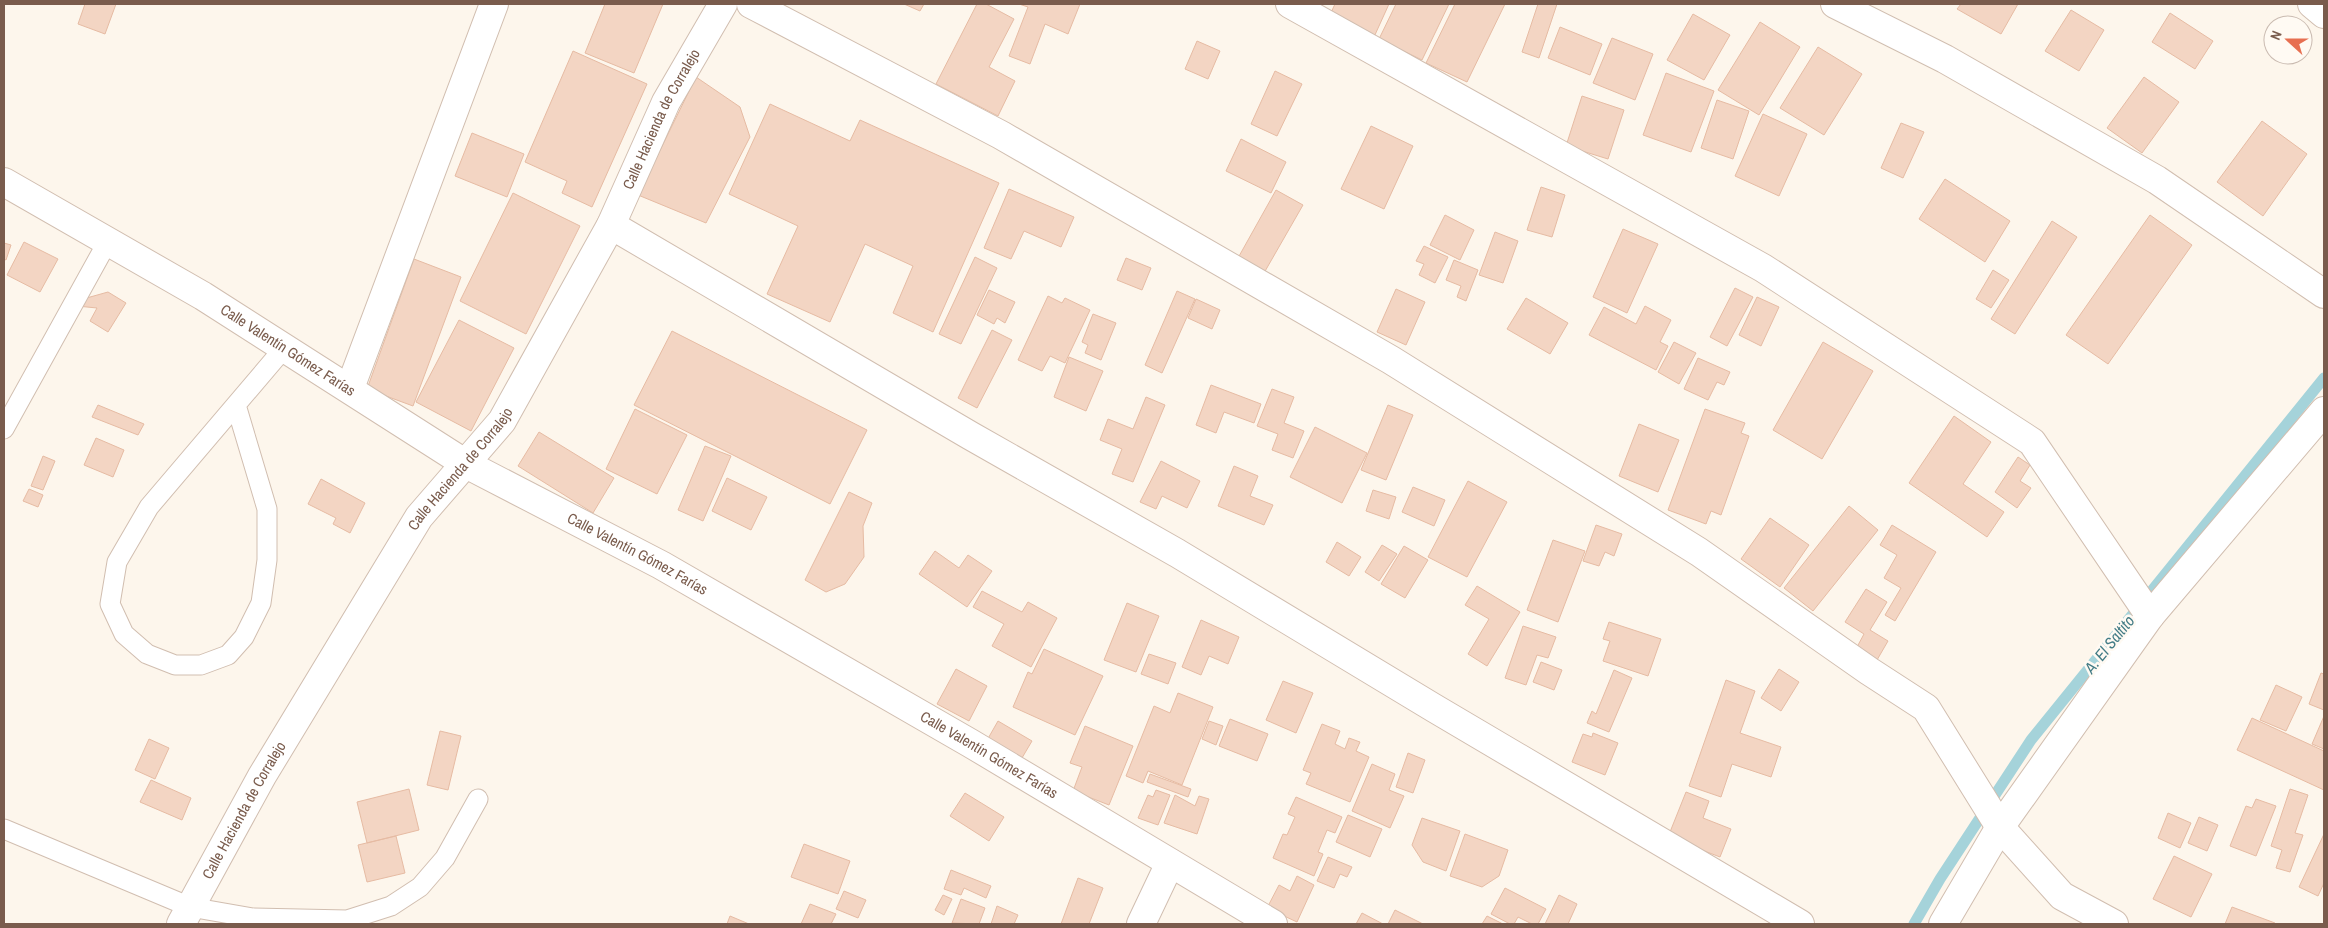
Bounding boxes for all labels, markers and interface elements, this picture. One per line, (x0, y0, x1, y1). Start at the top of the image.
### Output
north arrow (2263, 15, 2313, 65)
text: N (2266, 28, 2286, 42)
street label: Calle Hacienda de Corralejo (617, 45, 705, 193)
street label: Calle Valentín Gómez Farías (216, 299, 360, 401)
street label: Calle Hacienda de Corralejo (402, 403, 518, 534)
street label: Calle Valentín Gómez Farías (564, 507, 712, 600)
water label: A. El Saltito (2078, 610, 2139, 678)
street label: Calle Valentín Gómez Farías (917, 706, 1062, 803)
street label: Calle Hacienda de Corralejo (197, 737, 291, 883)

